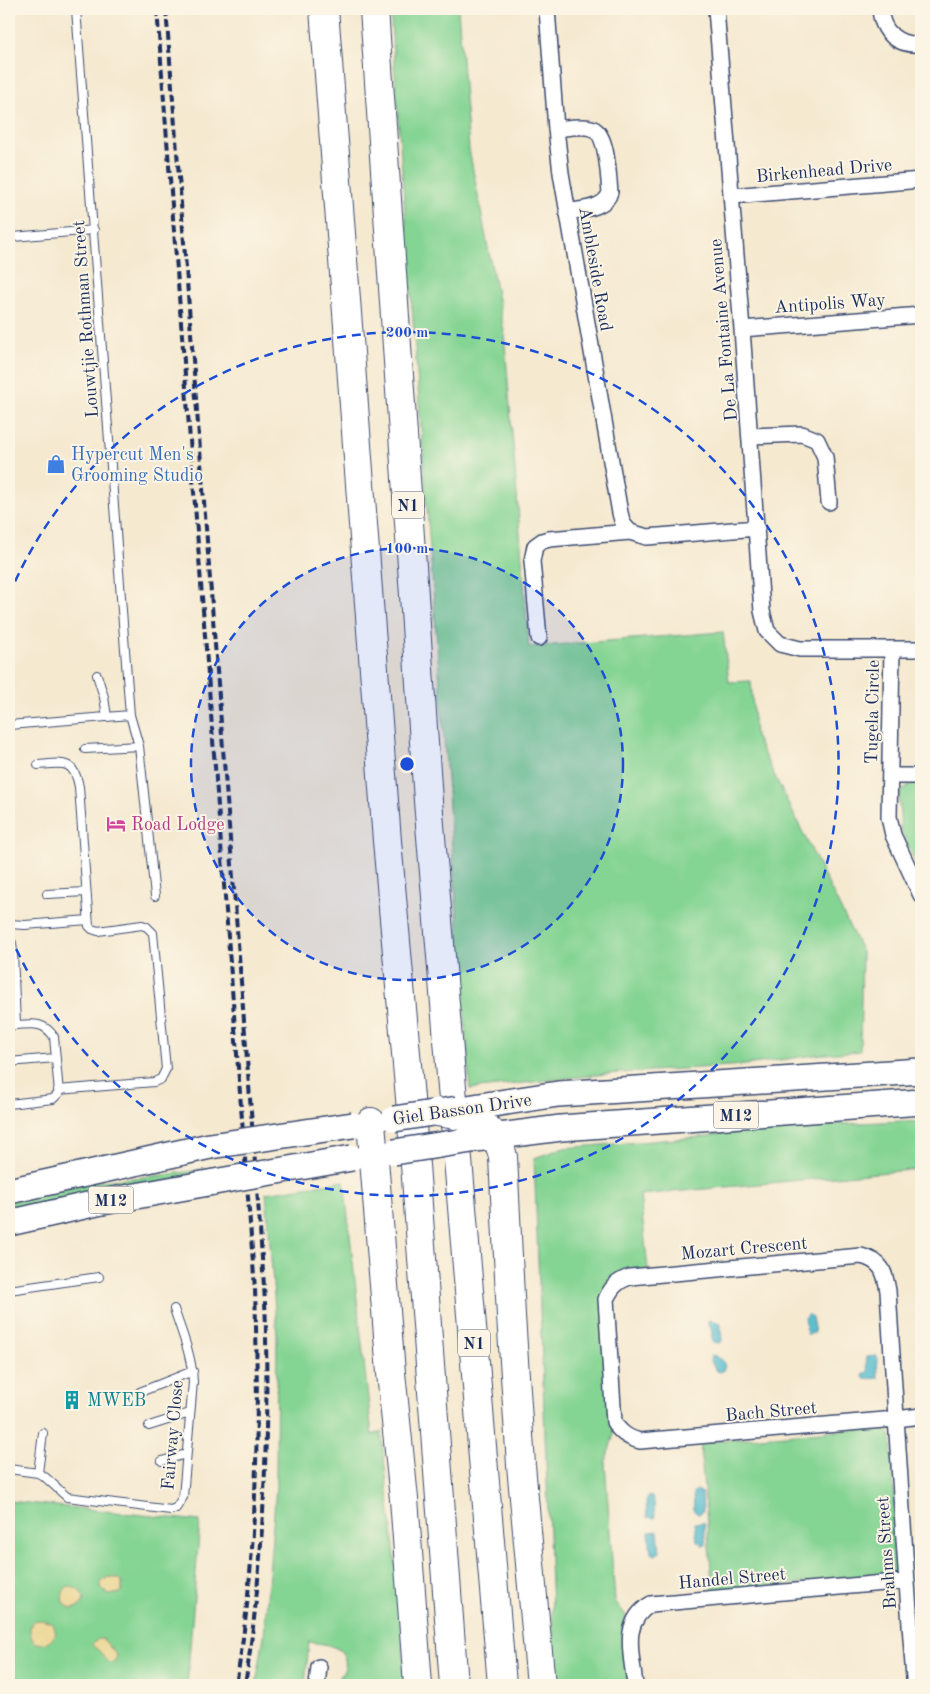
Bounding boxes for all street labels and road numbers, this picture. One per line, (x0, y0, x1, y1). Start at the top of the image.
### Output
street label: Birkenhead Drive (755, 156, 893, 186)
street label: Ambleside Road (575, 206, 615, 333)
street label: Louwtjie Rothman Street (70, 219, 102, 418)
street label: De La Fontaine Avenue (707, 238, 741, 422)
street label: Antipolis Way (774, 291, 887, 317)
road number: N1 (392, 492, 424, 518)
street label: Tugela Circle (863, 660, 883, 764)
street label: Giel Basson Drive (392, 1091, 533, 1129)
road number: M12 (714, 1102, 758, 1128)
road number: M12 (88, 1186, 134, 1214)
street label: Mozart Crescent (680, 1234, 808, 1264)
road number: N1 (458, 1330, 490, 1356)
street label: Fairway Close (159, 1379, 187, 1491)
street label: Bach Street (725, 1399, 818, 1425)
street label: Brahms Street (874, 1496, 900, 1610)
street label: Handel Street (677, 1565, 787, 1593)

